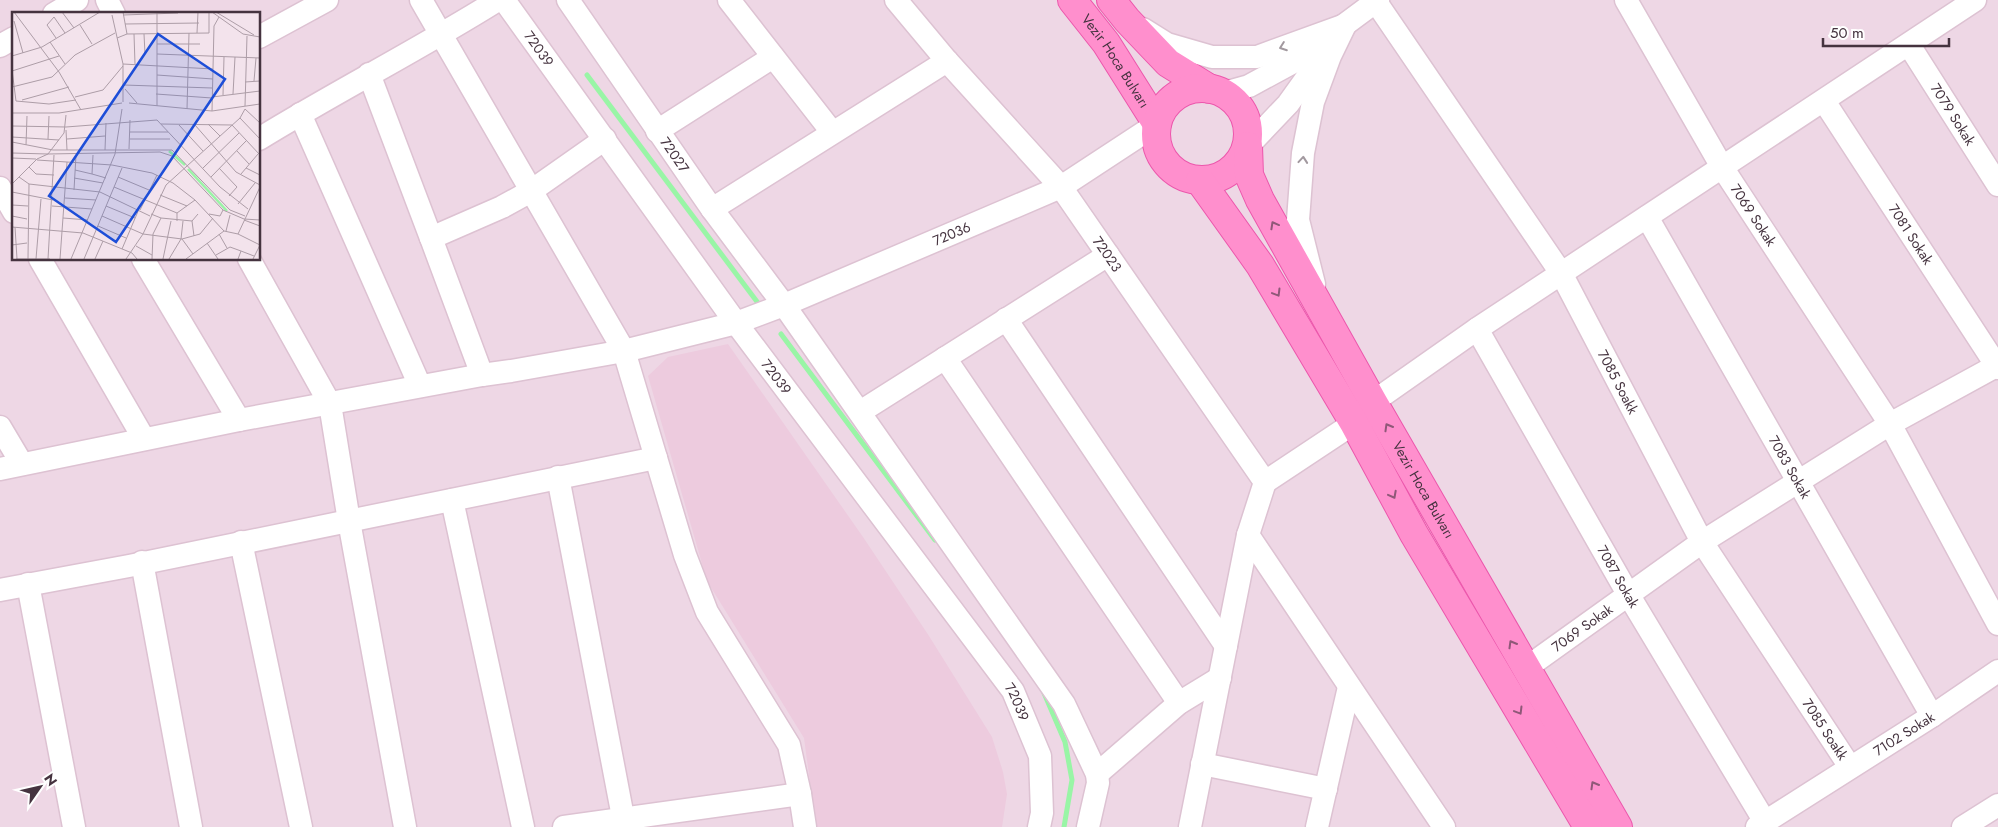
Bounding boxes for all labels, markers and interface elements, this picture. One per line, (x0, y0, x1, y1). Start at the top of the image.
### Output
street label: Vezir Hoca Bulvarı (1077, 10, 1154, 112)
inset map (12, 12, 260, 260)
scale bar (1823, 15, 1949, 47)
text: 50 m (1830, 22, 1864, 44)
street label: 72039 (519, 27, 559, 71)
one-way arrow (1279, 41, 1288, 51)
street label: 7079 Sokak (1926, 79, 1981, 150)
street label: 72027 (655, 133, 694, 177)
one-way arrow (1297, 156, 1308, 164)
street label: 7069 Sokak (1726, 180, 1782, 251)
street label: 7081 Sokak (1884, 200, 1938, 269)
street label: 72036 (930, 217, 974, 251)
one-way arrow (1270, 221, 1280, 230)
street label: 72023 (1088, 232, 1127, 276)
one-way arrow (1270, 288, 1280, 297)
street label: 7085 Soakk (1593, 346, 1644, 418)
street label: 72039 (757, 355, 796, 399)
one-way arrow (1385, 424, 1395, 433)
street label: 7083 Sokak (1764, 432, 1816, 503)
street label: Vezir Hoca Bulvarı (1388, 437, 1460, 542)
one-way arrow (1386, 489, 1396, 498)
street label: 7087 Sokak (1592, 542, 1645, 612)
street label: 7069 Sokak (1548, 599, 1617, 656)
one-way arrow (1509, 641, 1519, 650)
street label: 72039 (1000, 679, 1034, 724)
street label: 7085 Soakk (1798, 695, 1853, 765)
one-way arrow (1512, 705, 1522, 714)
street label: 7102 Sokak (1870, 707, 1939, 761)
north arrow (15, 762, 65, 812)
text: N (39, 770, 62, 790)
one-way arrow (1590, 781, 1600, 790)

